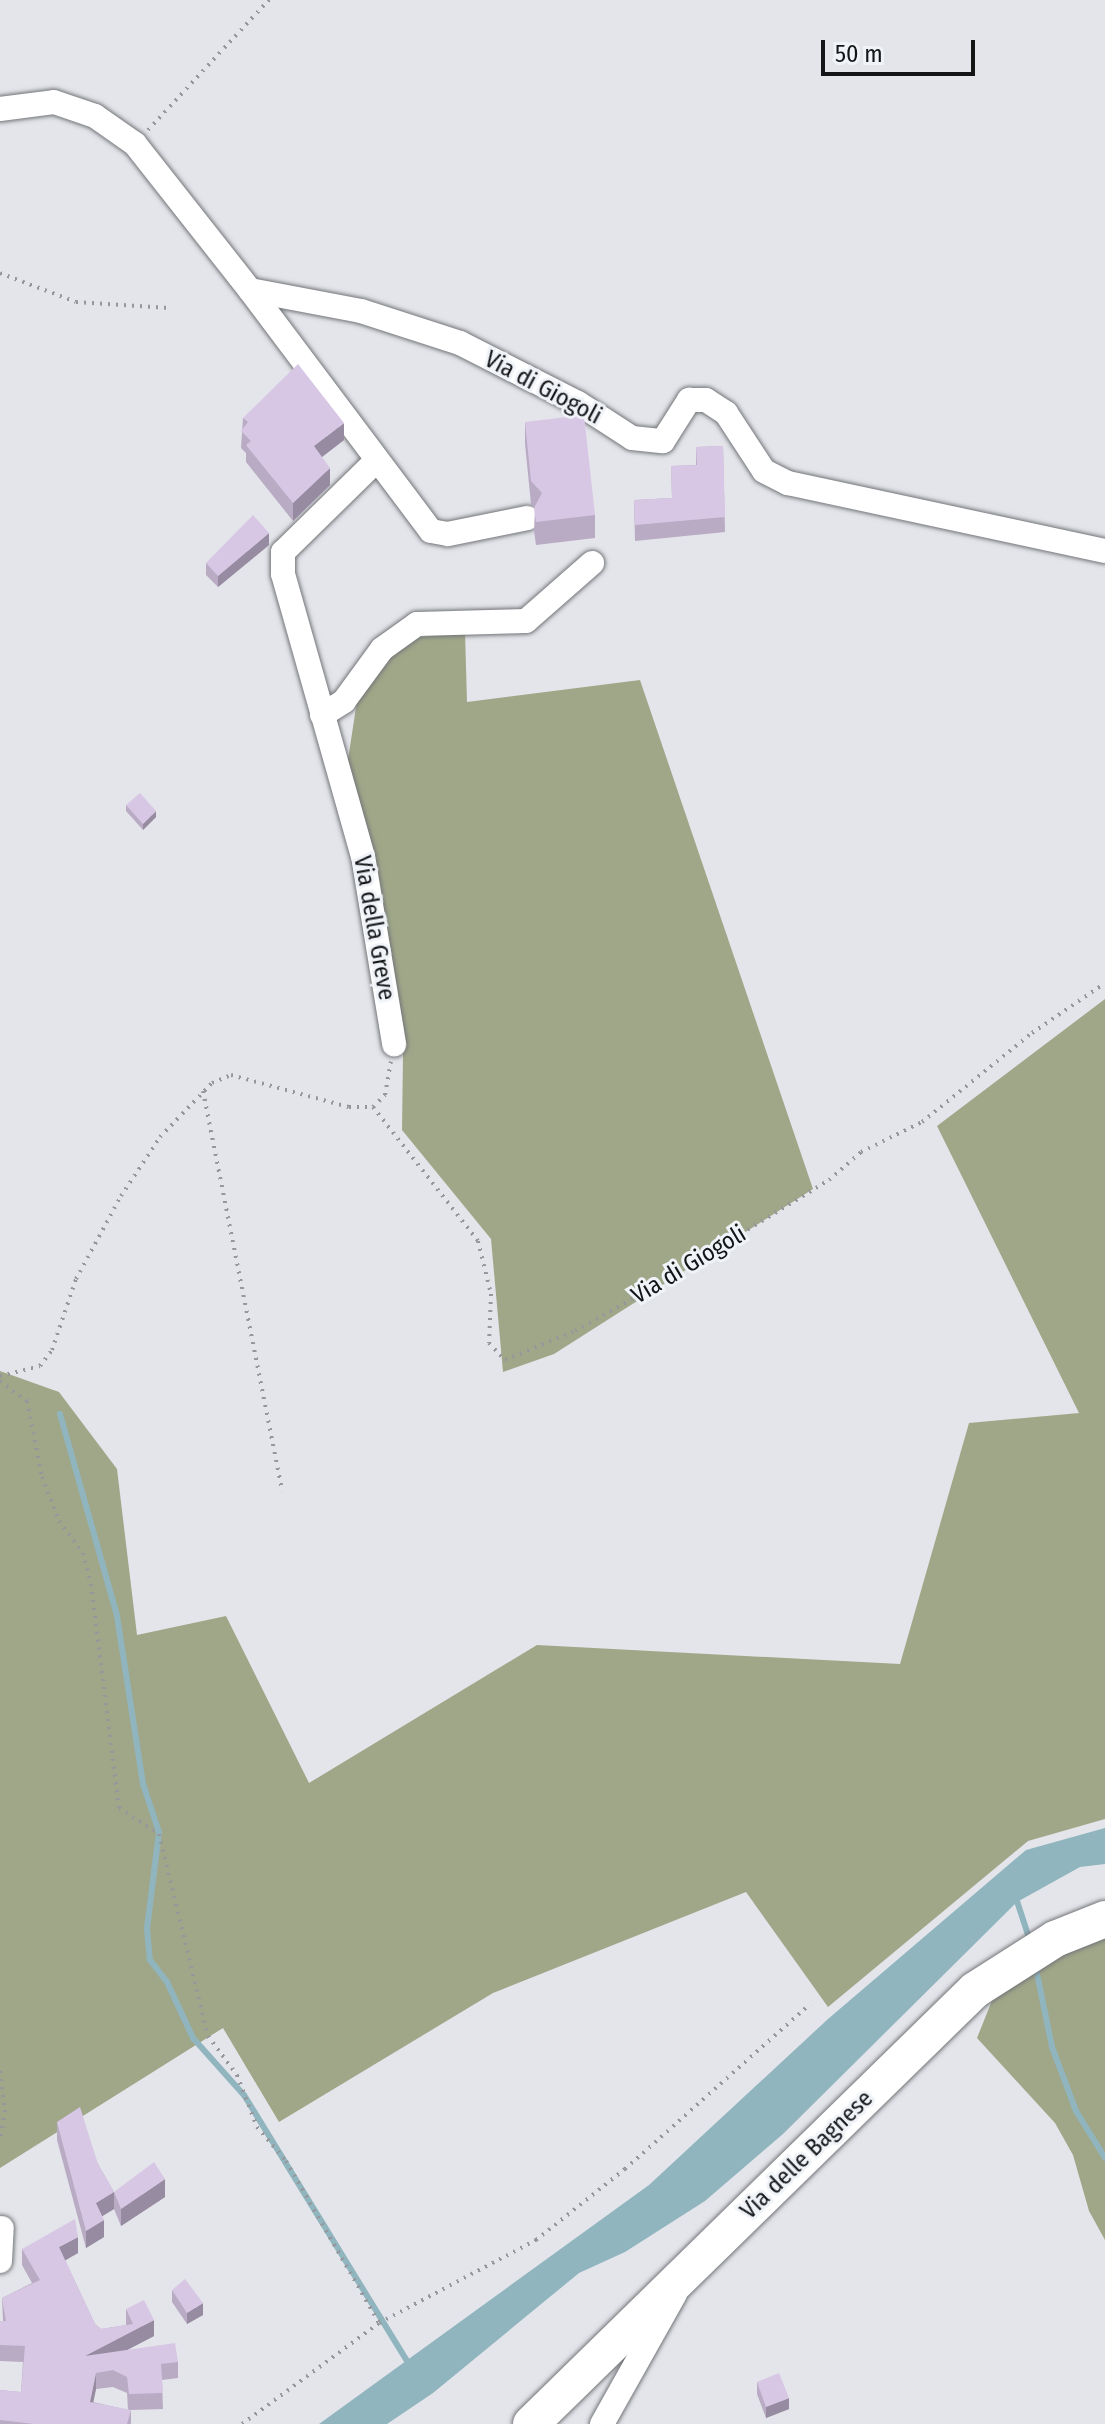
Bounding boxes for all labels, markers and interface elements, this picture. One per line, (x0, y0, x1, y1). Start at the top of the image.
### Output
scale bar (825, 24, 979, 74)
text: 50 m (835, 40, 883, 68)
street label: Via di Giogoli (479, 345, 607, 431)
street label: Via della Greve (347, 854, 401, 1002)
street label: Via di Giogoli (626, 1220, 752, 1310)
street label: Via delle Bagnese (735, 2085, 879, 2225)

